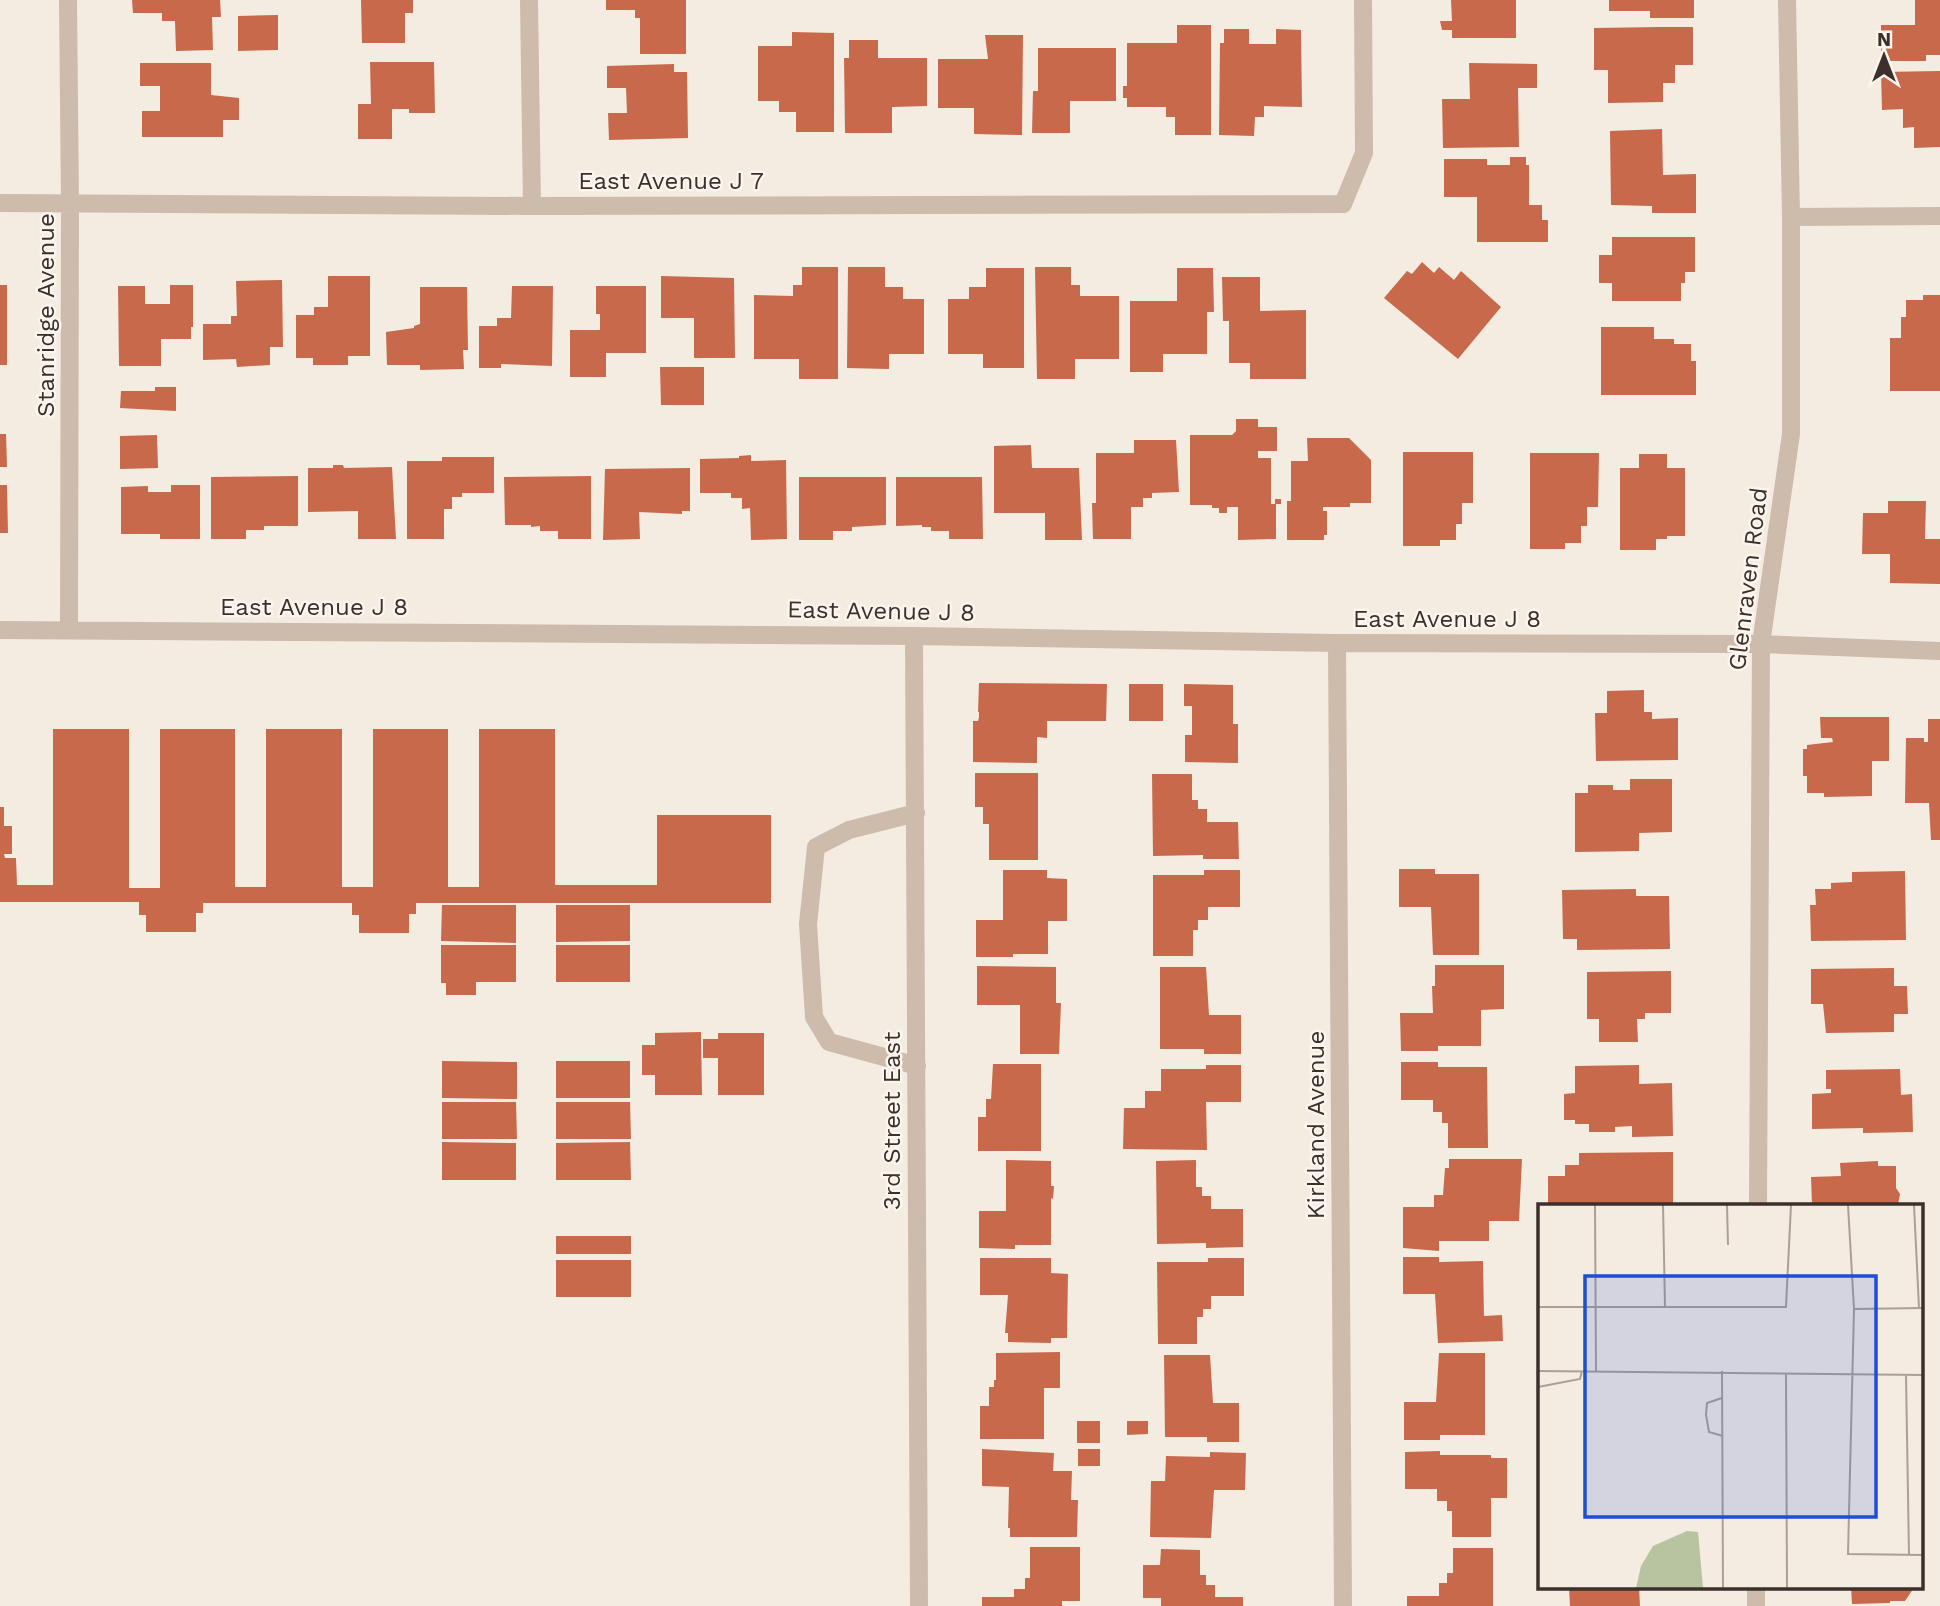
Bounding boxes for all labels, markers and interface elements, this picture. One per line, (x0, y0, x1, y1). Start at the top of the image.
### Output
north arrow (1849, 21, 1919, 91)
text: N (1877, 28, 1891, 51)
street label: East Avenue J 7 (578, 167, 764, 195)
street label: Stanridge Avenue (32, 213, 60, 417)
street label: Glenraven Road (1723, 486, 1773, 672)
street label: East Avenue J 8 (220, 593, 408, 621)
street label: East Avenue J 8 (787, 595, 975, 627)
street label: East Avenue J 8 (1353, 605, 1541, 633)
street label: Kirkland Avenue (1302, 1031, 1330, 1219)
street label: 3rd Street East (878, 1032, 906, 1210)
inset map (1538, 1204, 1923, 1588)

